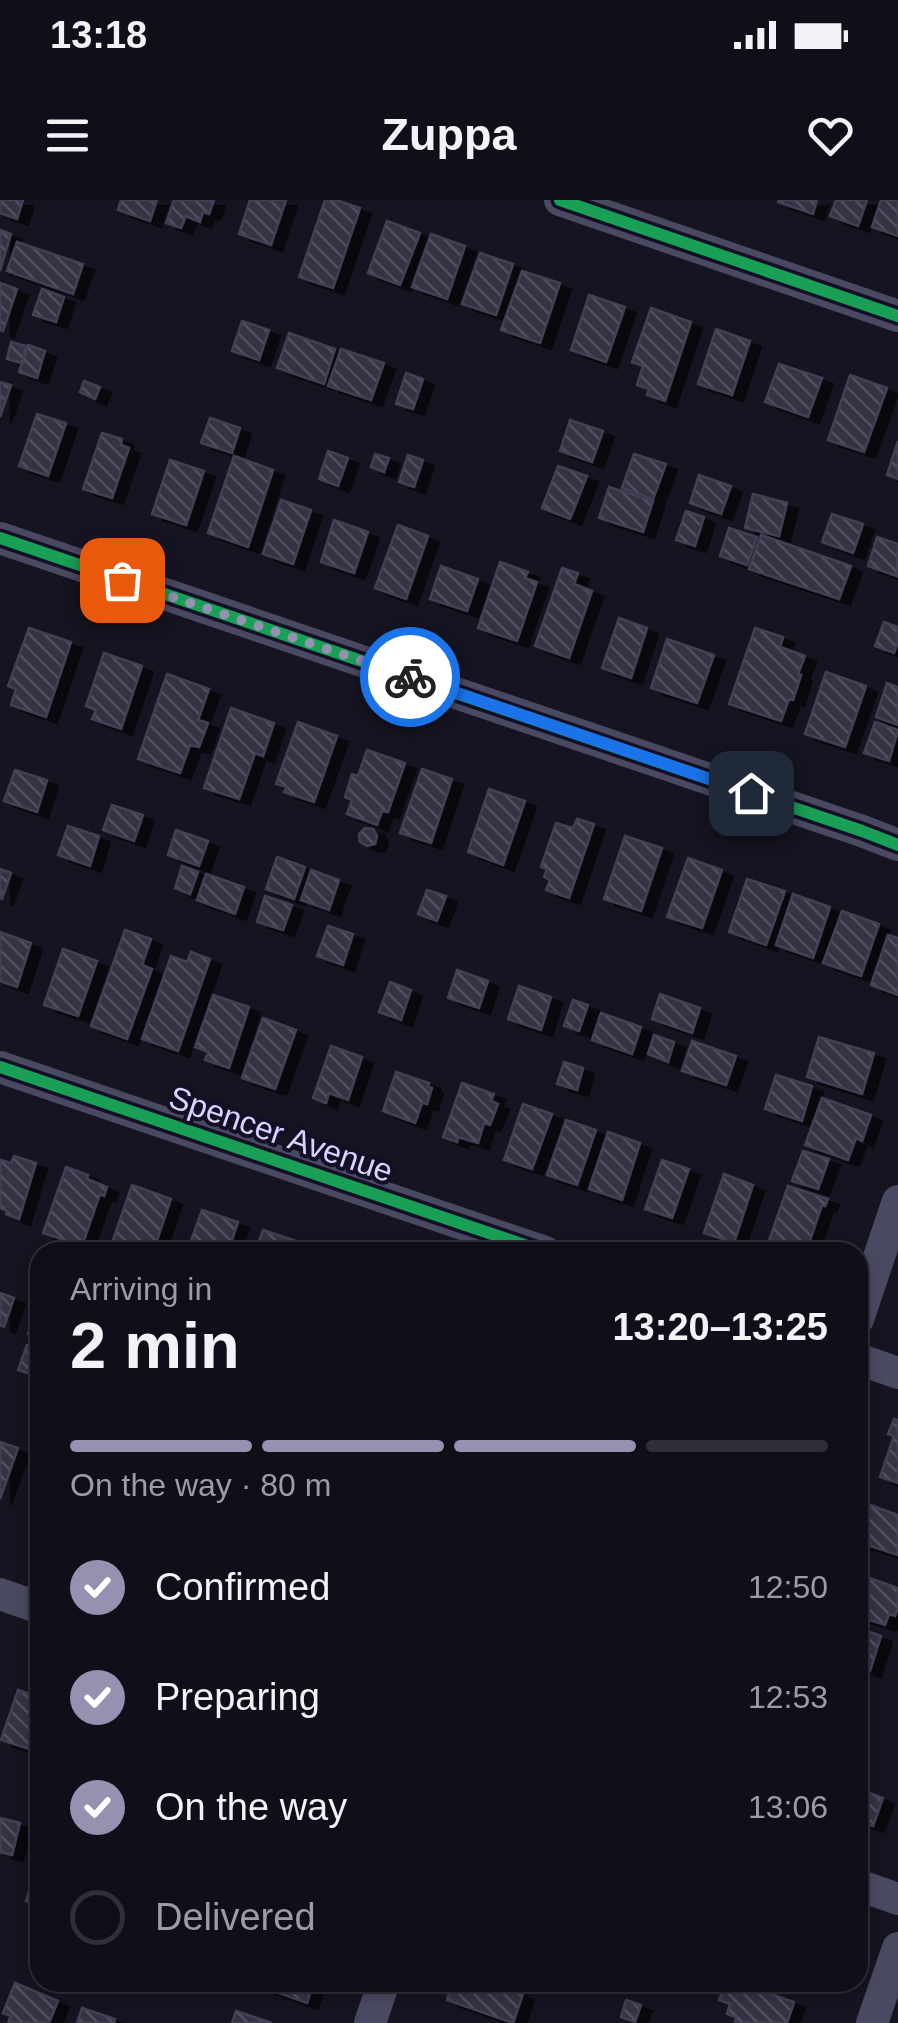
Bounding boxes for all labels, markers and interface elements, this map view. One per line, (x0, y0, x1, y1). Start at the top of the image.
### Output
text: 13:18 (50, 14, 147, 56)
icon: menu (40, 108, 95, 163)
icon: heart (803, 108, 858, 163)
text: Zuppa (382, 109, 516, 160)
pin (80, 538, 165, 623)
icon: bag (95, 553, 150, 608)
courier (360, 627, 460, 727)
icon: bike (383, 650, 438, 705)
pin (709, 751, 794, 836)
icon: home (724, 766, 779, 821)
street label: Spencer Avenue (164, 1079, 398, 1189)
text: Arriving in (70, 1271, 212, 1307)
text: 13:20–13:25 (612, 1306, 828, 1348)
text: 2 min (70, 1309, 240, 1382)
text: On the way · 80 m (70, 1467, 331, 1503)
icon: check (70, 1560, 125, 1615)
text: Confirmed (155, 1566, 330, 1608)
text: 12:50 (748, 1569, 828, 1605)
icon: check (70, 1670, 125, 1725)
text: Preparing (155, 1676, 320, 1718)
text: 12:53 (748, 1679, 828, 1715)
icon: check (70, 1780, 125, 1835)
text: On the way (155, 1786, 347, 1828)
text: 13:06 (748, 1789, 828, 1825)
text: Delivered (155, 1896, 316, 1938)

